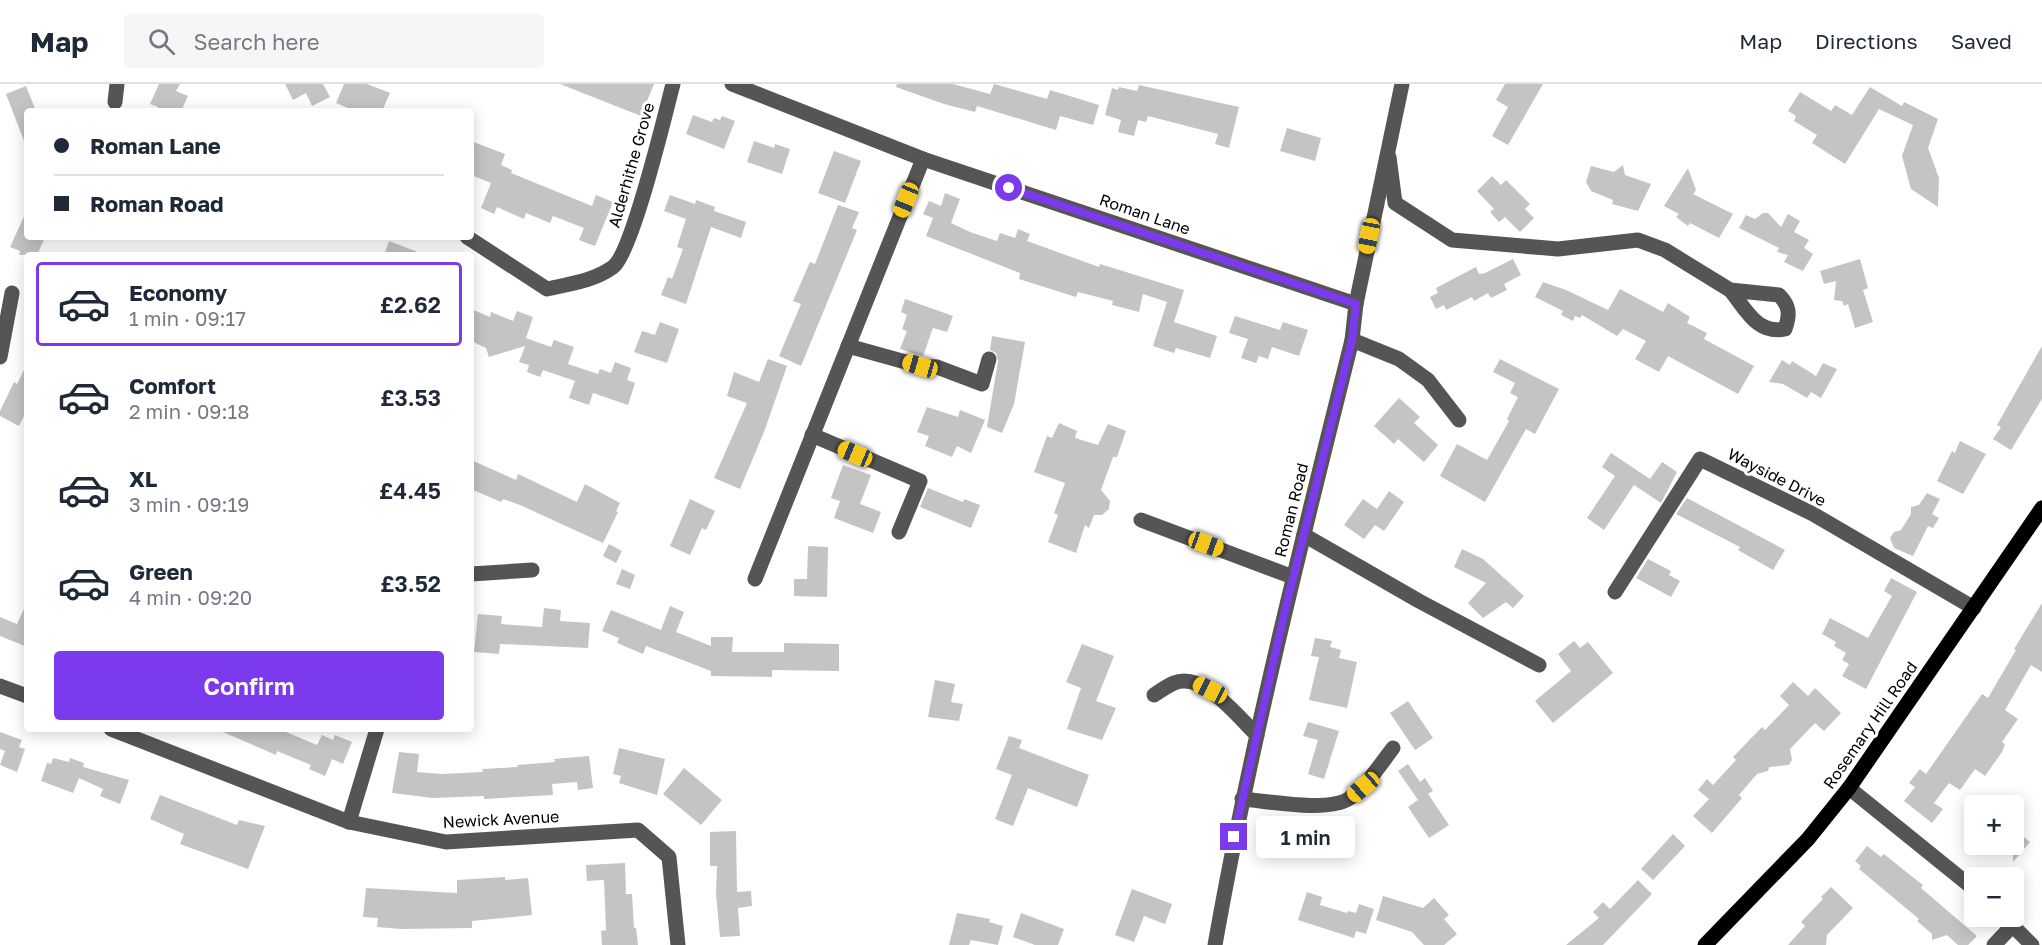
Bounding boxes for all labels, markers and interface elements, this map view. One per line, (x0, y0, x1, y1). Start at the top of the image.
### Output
search box (124, 14, 544, 68)
text: Map (30, 25, 88, 58)
icon: search (145, 25, 178, 58)
text: Search here (193, 28, 319, 55)
text: Map (1739, 28, 1782, 54)
text: Directions (1815, 28, 1918, 54)
text: Saved (1951, 28, 2012, 54)
street label: Alderhithe Grove (604, 100, 658, 230)
text: Roman Lane (90, 132, 221, 159)
route start (995, 174, 1022, 201)
car (891, 180, 921, 220)
street label: Roman Lane (1097, 189, 1193, 239)
text: Roman Road (90, 190, 223, 217)
car (1357, 217, 1381, 255)
icon: car (57, 277, 111, 331)
text: Economy (129, 279, 227, 306)
text: £2.62 (380, 291, 441, 318)
text: 1 min · 09:17 (129, 306, 246, 330)
car (900, 352, 940, 380)
icon: car (57, 370, 111, 424)
text: Comfort (129, 372, 216, 399)
text: £3.53 (380, 384, 441, 411)
text: 2 min · 09:18 (129, 399, 249, 423)
car (835, 439, 875, 469)
street label: Wayside Drive (1724, 444, 1830, 510)
street label: Roman Road (1270, 461, 1312, 559)
icon: car (57, 463, 111, 517)
text: XL (129, 465, 157, 492)
text: £4.45 (379, 477, 441, 504)
text: 3 min · 09:19 (129, 492, 249, 516)
car (1186, 529, 1226, 559)
icon: car (57, 556, 111, 610)
text: Green (129, 558, 193, 585)
text: £3.52 (380, 570, 441, 597)
text: 4 min · 09:20 (129, 585, 252, 609)
button: Confirm (54, 651, 444, 720)
street label: Rosemary Hill Road (1819, 657, 1921, 793)
car (1190, 674, 1230, 706)
car (1344, 768, 1382, 806)
map controls (1964, 795, 2024, 927)
button: + (1964, 795, 2024, 855)
street label: Newick Avenue (442, 806, 560, 832)
callout: 1 min (1255, 816, 1354, 858)
route end (1220, 823, 1247, 850)
text: 1 min (1280, 825, 1331, 849)
button: − (1964, 867, 2024, 927)

